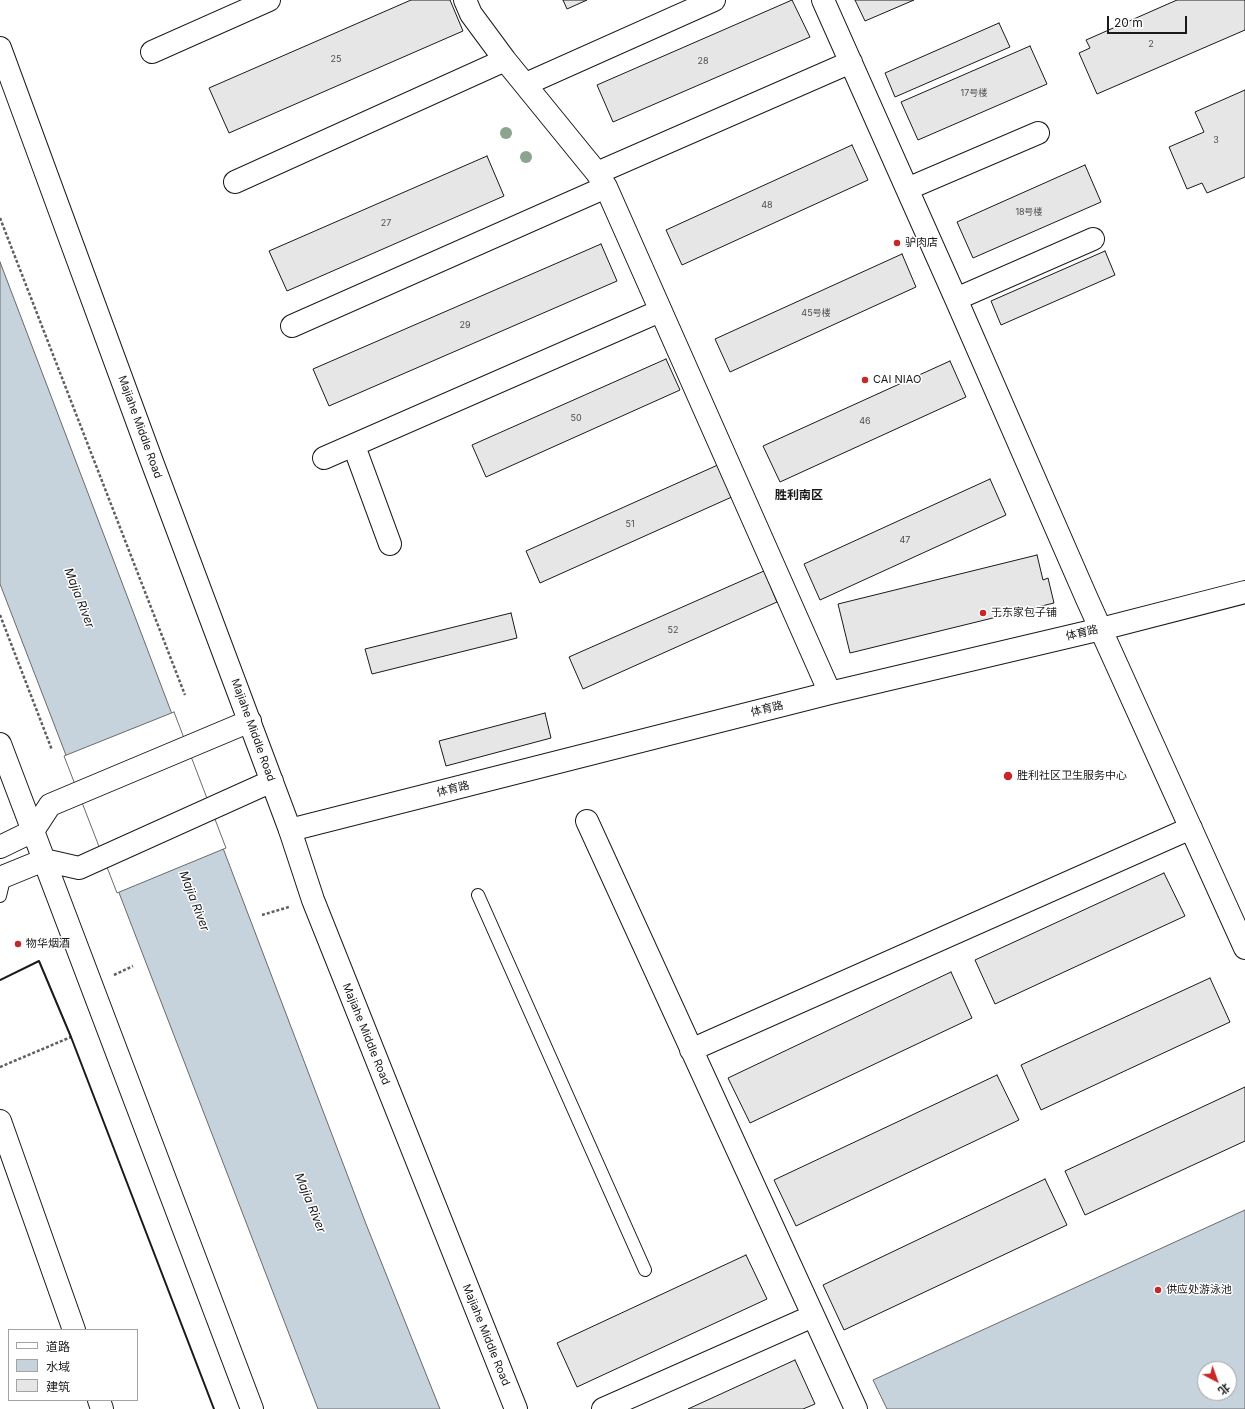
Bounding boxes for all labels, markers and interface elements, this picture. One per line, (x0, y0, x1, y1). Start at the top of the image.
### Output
scale bar (1109, 8, 1189, 34)
text: 20 m (1114, 15, 1143, 30)
house number: 2 (1148, 39, 1154, 49)
house number: 25 (331, 54, 341, 64)
house number: 28 (697, 56, 709, 66)
house number: 17号楼 (961, 88, 987, 98)
house number: 3 (1213, 135, 1219, 145)
house number: 48 (761, 200, 773, 210)
house number: 18号楼 (1015, 207, 1043, 217)
house number: 27 (381, 218, 391, 228)
place label: 驴肉店 (905, 236, 938, 250)
marker: 驴肉店 (892, 238, 902, 248)
house number: 45号楼 (801, 308, 831, 318)
house number: 29 (459, 320, 471, 330)
place label: CAI NIAO (873, 373, 921, 387)
street label: Majiahe Middle Road (115, 374, 165, 480)
marker: CAI NIAO (860, 375, 870, 385)
house number: 50 (570, 413, 582, 423)
house number: 46 (859, 416, 871, 426)
district label: 胜利南区 (775, 488, 823, 502)
house number: 51 (625, 519, 635, 529)
house number: 47 (900, 535, 910, 545)
water label: Majia River (61, 566, 97, 630)
place label: 于东家包子铺 (991, 606, 1057, 620)
marker: 于东家包子铺 (978, 608, 988, 618)
street label: 体育路 (1064, 623, 1100, 643)
house number: 52 (668, 625, 678, 635)
street label: Majiahe Middle Road (228, 677, 278, 783)
street label: 体育路 (749, 699, 785, 719)
place label: 胜利社区卫生服务中心 (1017, 769, 1127, 783)
marker: 胜利社区卫生服务中心 (1002, 770, 1014, 782)
street label: 体育路 (435, 779, 471, 799)
water label: Majia River (176, 869, 212, 933)
place label: 物华烟酒 (26, 937, 70, 951)
marker: 物华烟酒 (13, 939, 23, 949)
street label: Majiahe Middle Road (340, 981, 392, 1087)
water label: Majia River (291, 1171, 329, 1235)
street label: Majiahe Middle Road (460, 1282, 512, 1388)
place label: 供应处游泳池 (1166, 1283, 1232, 1297)
marker: 供应处游泳池 (1153, 1285, 1163, 1295)
legend (8, 1329, 138, 1401)
text: 道路 (46, 1339, 70, 1354)
text: 水域 (46, 1359, 70, 1374)
north arrow (1197, 1361, 1237, 1401)
text: 建筑 (46, 1379, 70, 1394)
text: 北 (1215, 1380, 1233, 1398)

